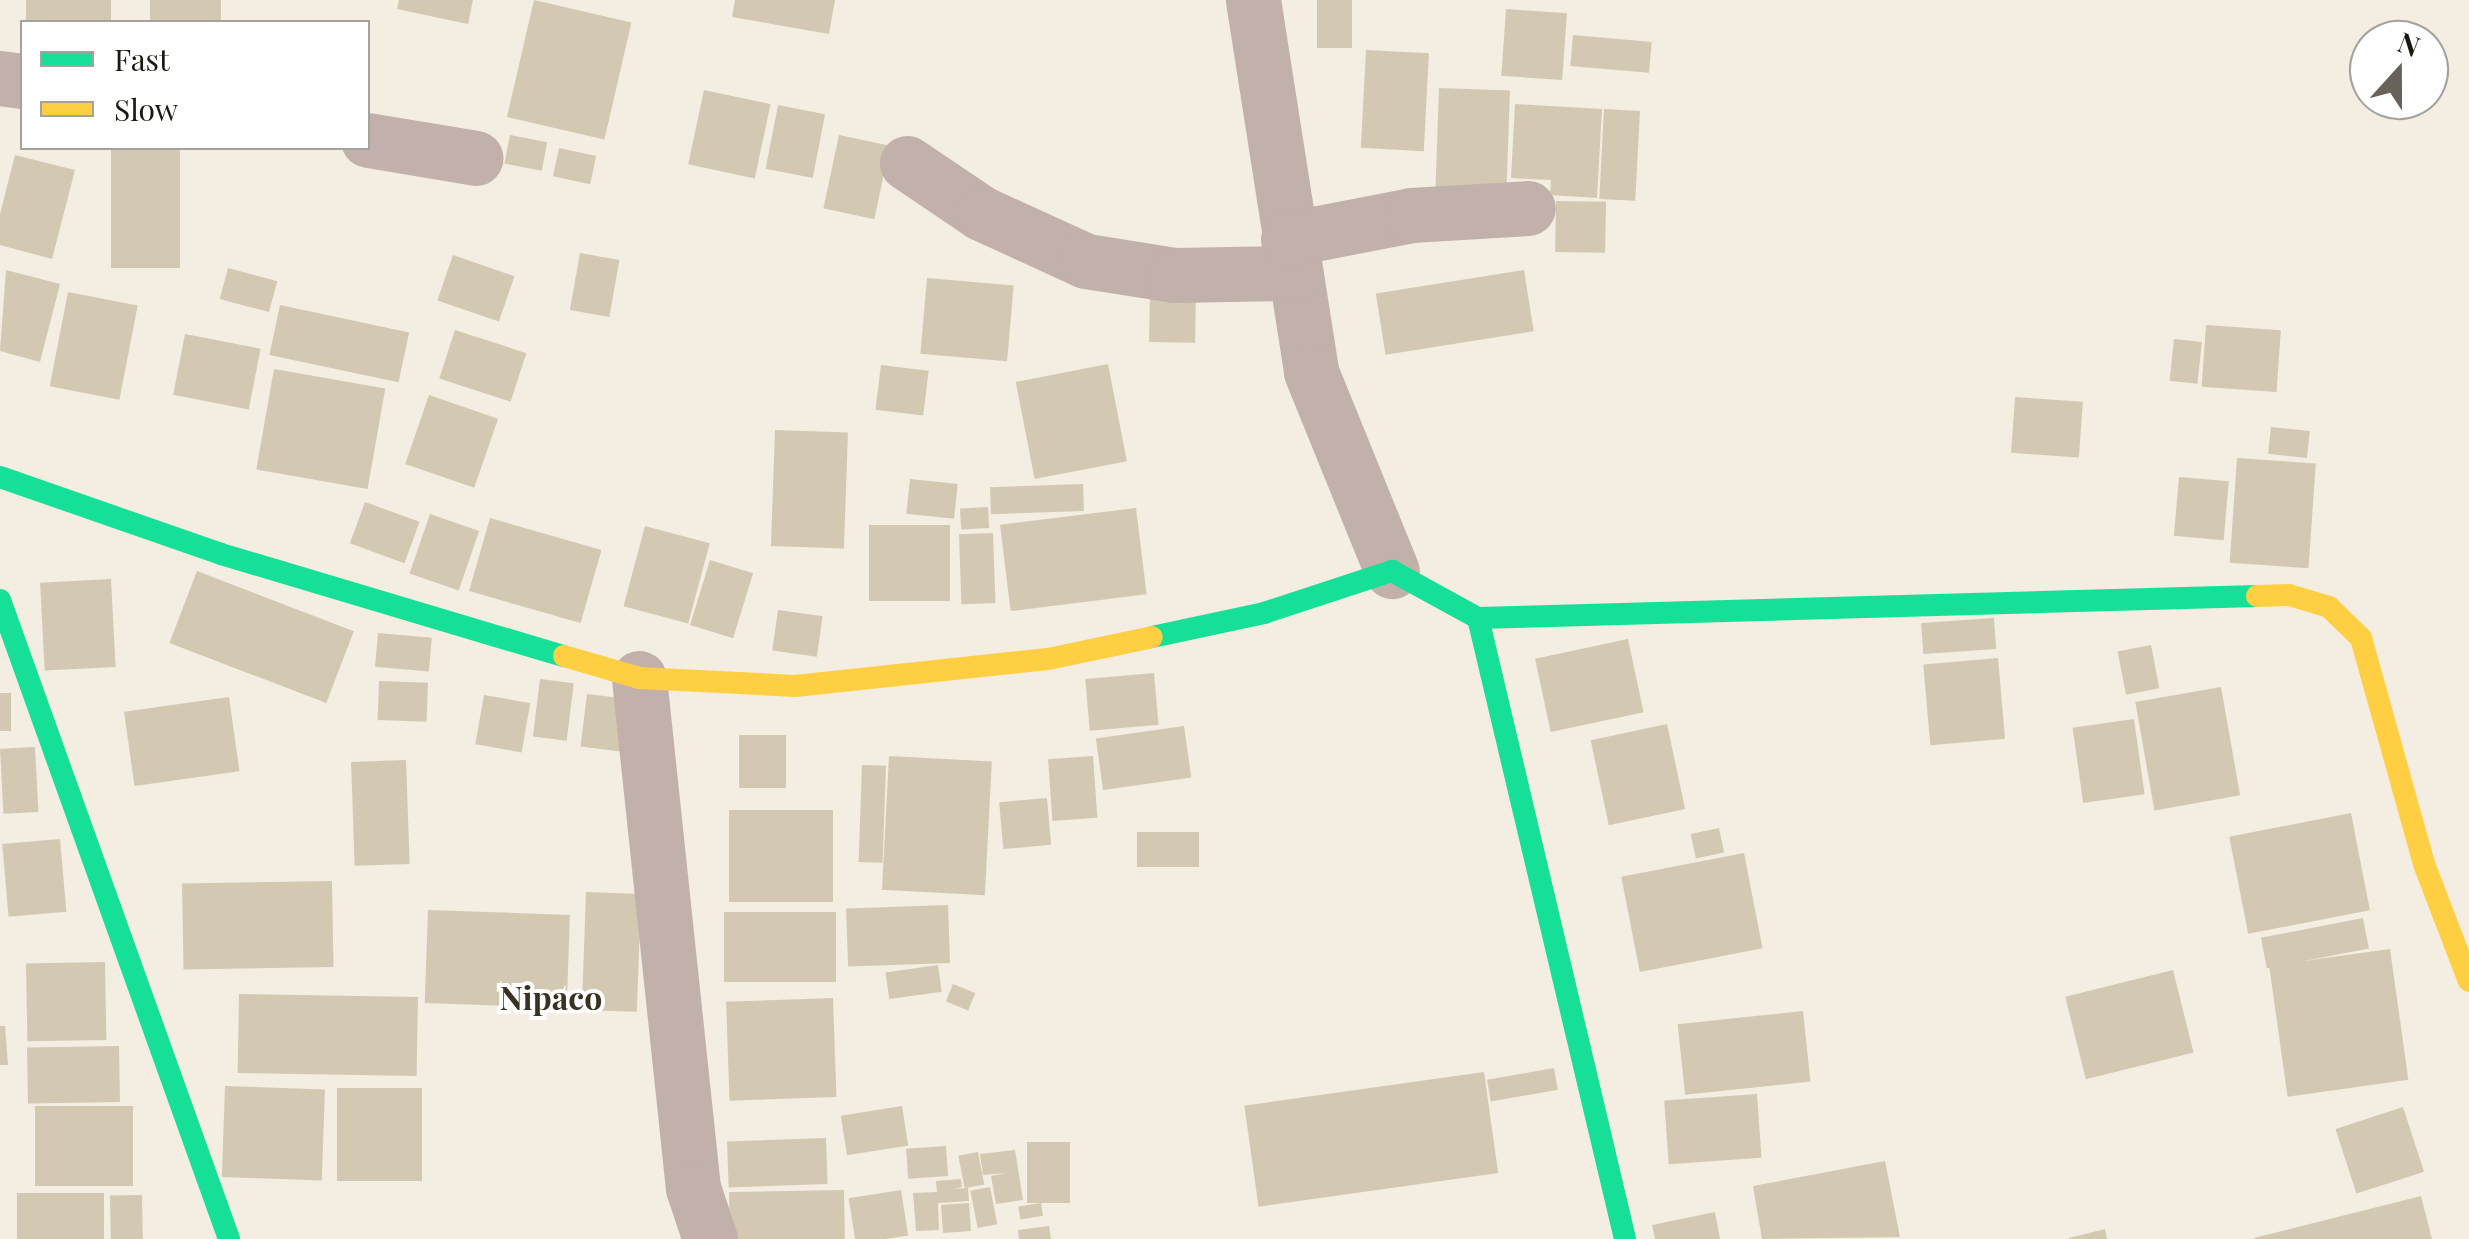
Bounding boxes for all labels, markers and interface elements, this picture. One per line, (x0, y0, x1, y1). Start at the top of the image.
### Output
legend (20, 20, 370, 150)
north arrow (2349, 20, 2449, 120)
text: N (2393, 22, 2425, 64)
text: Fast (114, 39, 170, 79)
text: Slow (114, 89, 178, 129)
district label: Nipaco (500, 978, 602, 1016)

